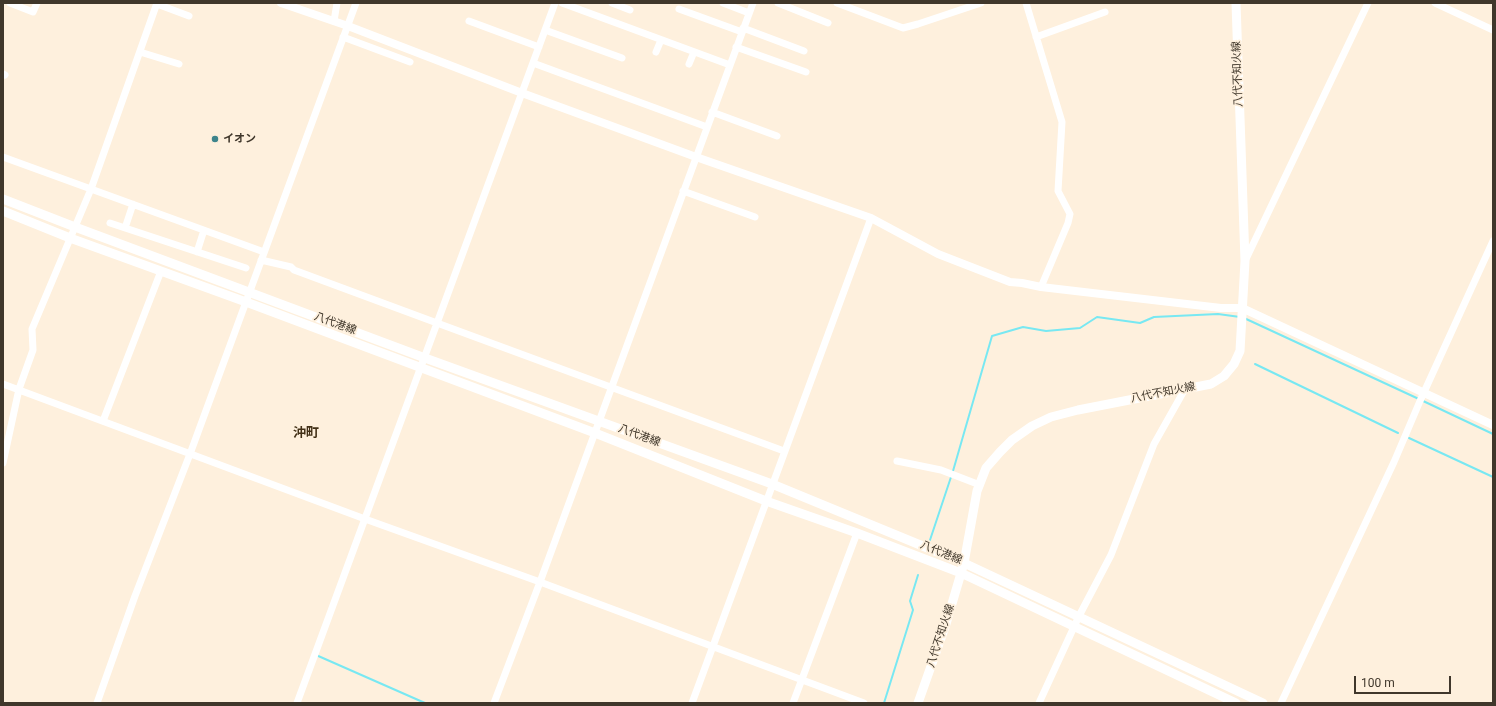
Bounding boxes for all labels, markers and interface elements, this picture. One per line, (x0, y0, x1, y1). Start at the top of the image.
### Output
street label: 八代不知火線 (1230, 41, 1246, 107)
place label: イオン (223, 132, 256, 146)
marker: イオン (210, 134, 220, 144)
street label: 八代港線 (312, 310, 358, 338)
street label: 八代不知火線 (1129, 380, 1197, 406)
street label: 八代港線 (616, 422, 662, 450)
district label: 沖町 (293, 426, 319, 442)
street label: 八代港線 (918, 539, 964, 567)
street label: 八代不知火線 (925, 603, 957, 669)
scale bar (1356, 668, 1453, 694)
text: 100 m (1361, 676, 1395, 690)

